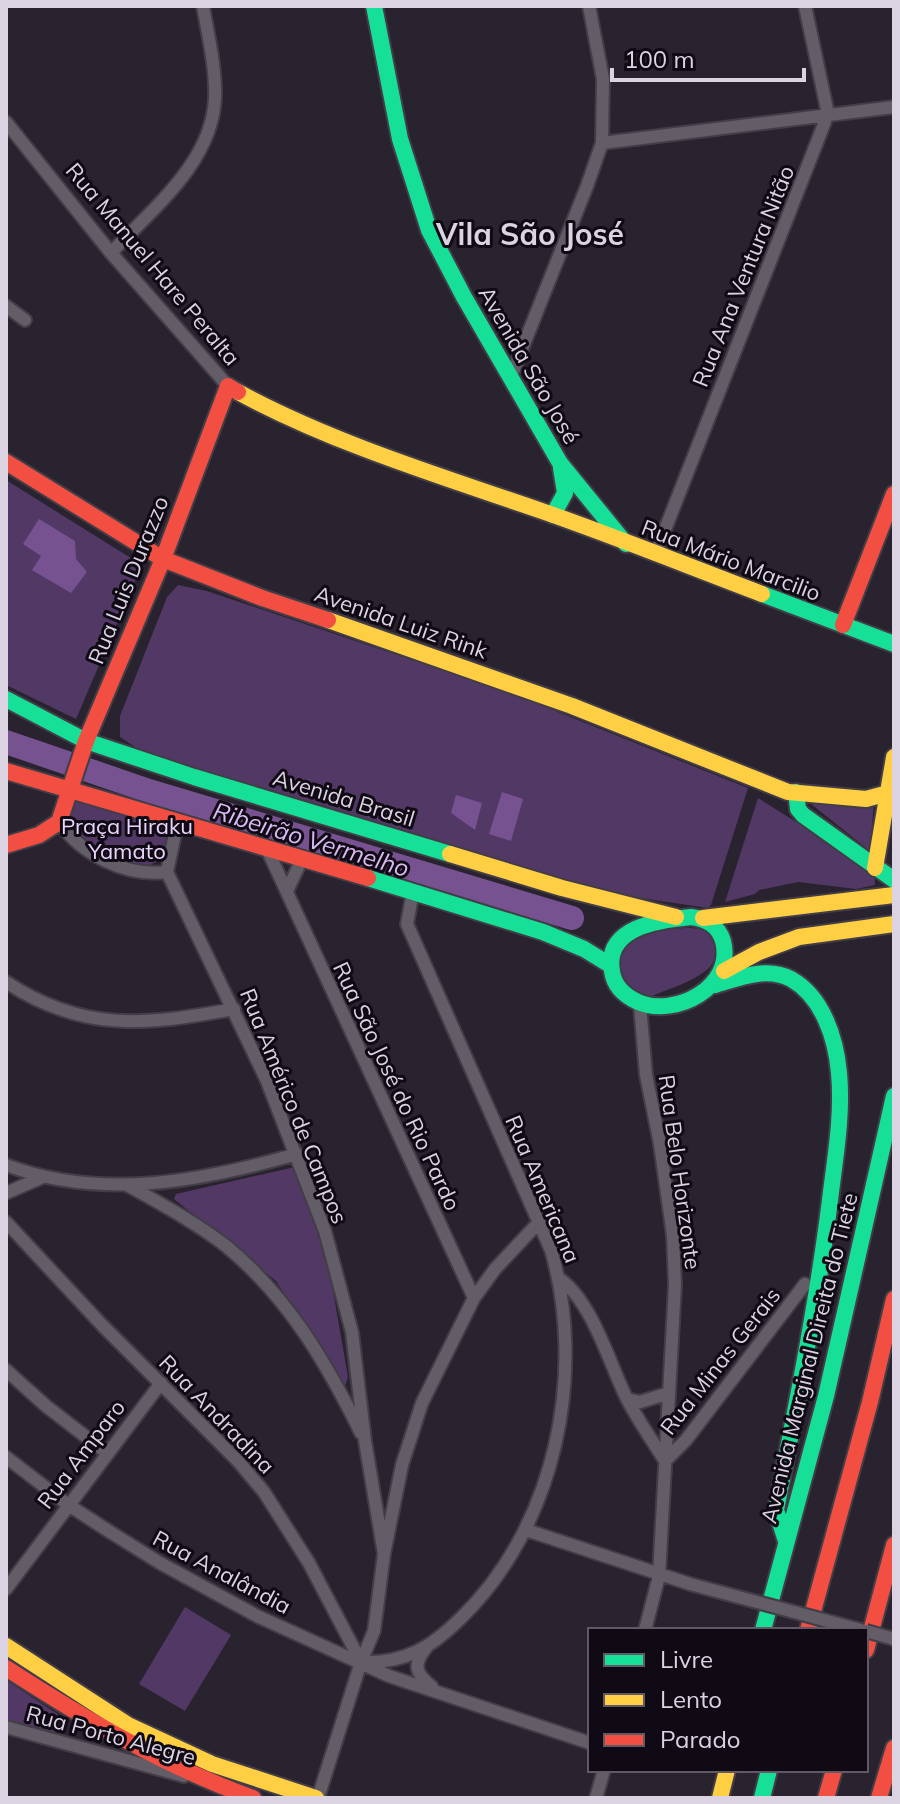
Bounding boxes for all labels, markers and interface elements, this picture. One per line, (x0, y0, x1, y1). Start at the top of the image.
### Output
scale bar (612, 32, 804, 82)
text: 100 m (624, 44, 695, 74)
street label: Rua Manuel Hare Peralta (60, 157, 246, 371)
street label: Rua Ana Ventura Nitão (686, 161, 800, 391)
district label: Vila São José (435, 215, 624, 253)
street label: Avenida São José (473, 281, 585, 449)
street label: Rua Luis Durazzo (82, 492, 174, 668)
street label: Rua Mário Marcilio (638, 513, 824, 607)
street label: Avenida Luiz Rink (311, 579, 492, 665)
street label: Avenida Brasil (270, 763, 418, 833)
water label: Ribeirão Vermelho (210, 795, 413, 883)
park label: Praça Hiraku Yamato (61, 812, 193, 865)
street label: Rua São José do Rio Pardo (327, 957, 467, 1215)
street label: Rua Américo de Campos (234, 984, 354, 1228)
street label: Rua Belo Horizonte (652, 1073, 708, 1271)
street label: Rua Americana (499, 1111, 587, 1267)
street label: Avenida Marginal Direita do Tiete (754, 1190, 864, 1526)
street label: Rua Minas Gerais (654, 1282, 786, 1440)
street label: Rua Andradina (153, 1349, 281, 1479)
street label: Rua Amparo (31, 1394, 131, 1514)
street label: Rua Analândia (148, 1524, 296, 1620)
legend (588, 1628, 868, 1772)
text: Livre (660, 1644, 713, 1674)
text: Lento (660, 1684, 722, 1714)
street label: Rua Porto Alegre (23, 1699, 199, 1771)
text: Parado (660, 1724, 741, 1754)

